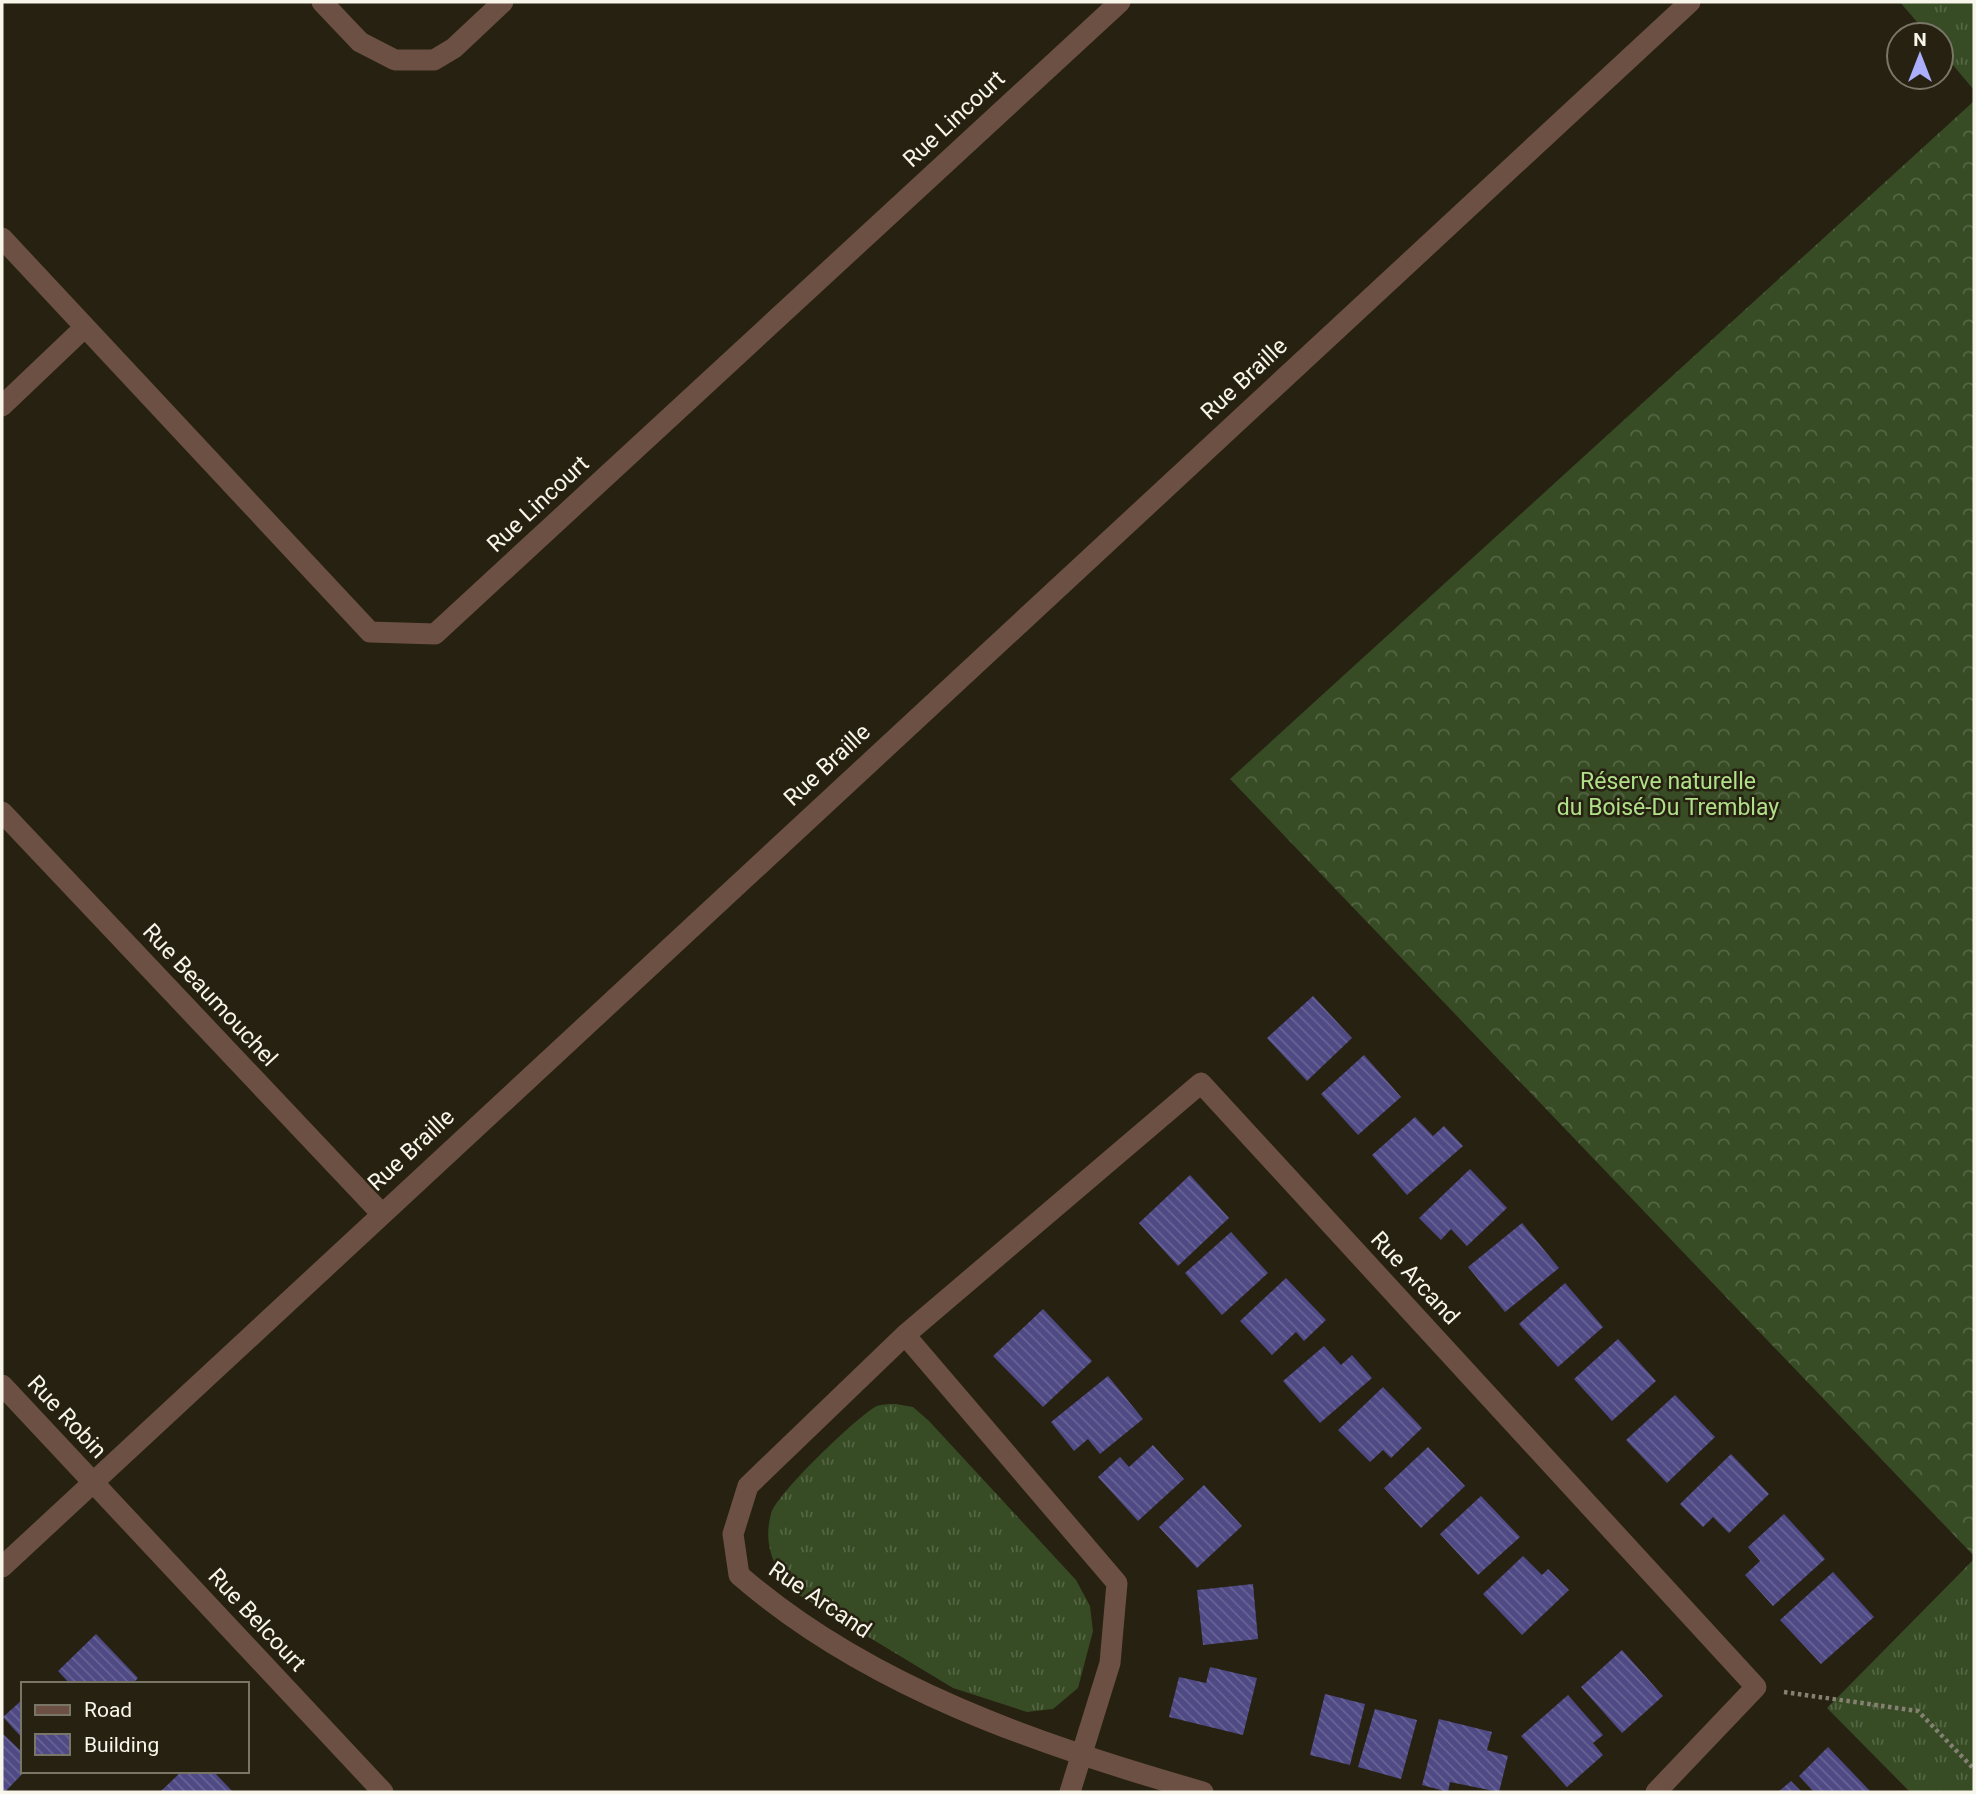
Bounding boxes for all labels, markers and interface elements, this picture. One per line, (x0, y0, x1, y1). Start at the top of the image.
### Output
north arrow (1885, 21, 1955, 91)
text: N (1913, 28, 1927, 51)
street label: Rue Lincourt (898, 65, 1010, 173)
street label: Rue Braille (1195, 332, 1293, 426)
street label: Rue Lincourt (482, 450, 594, 558)
street label: Rue Braille (778, 718, 876, 812)
park label: Réserve naturelle du Boisé-Du Tremblay (1557, 768, 1779, 821)
street label: Rue Beaumouchel (137, 918, 283, 1072)
street label: Rue Braille (362, 1103, 460, 1197)
street label: Rue Arcand (1365, 1226, 1465, 1330)
street label: Rue Robin (22, 1370, 112, 1464)
street label: Rue Arcand (764, 1556, 876, 1644)
street label: Rue Belcourt (203, 1563, 311, 1677)
legend (21, 1682, 248, 1773)
text: Road (84, 1698, 132, 1722)
text: Building (84, 1733, 159, 1757)

